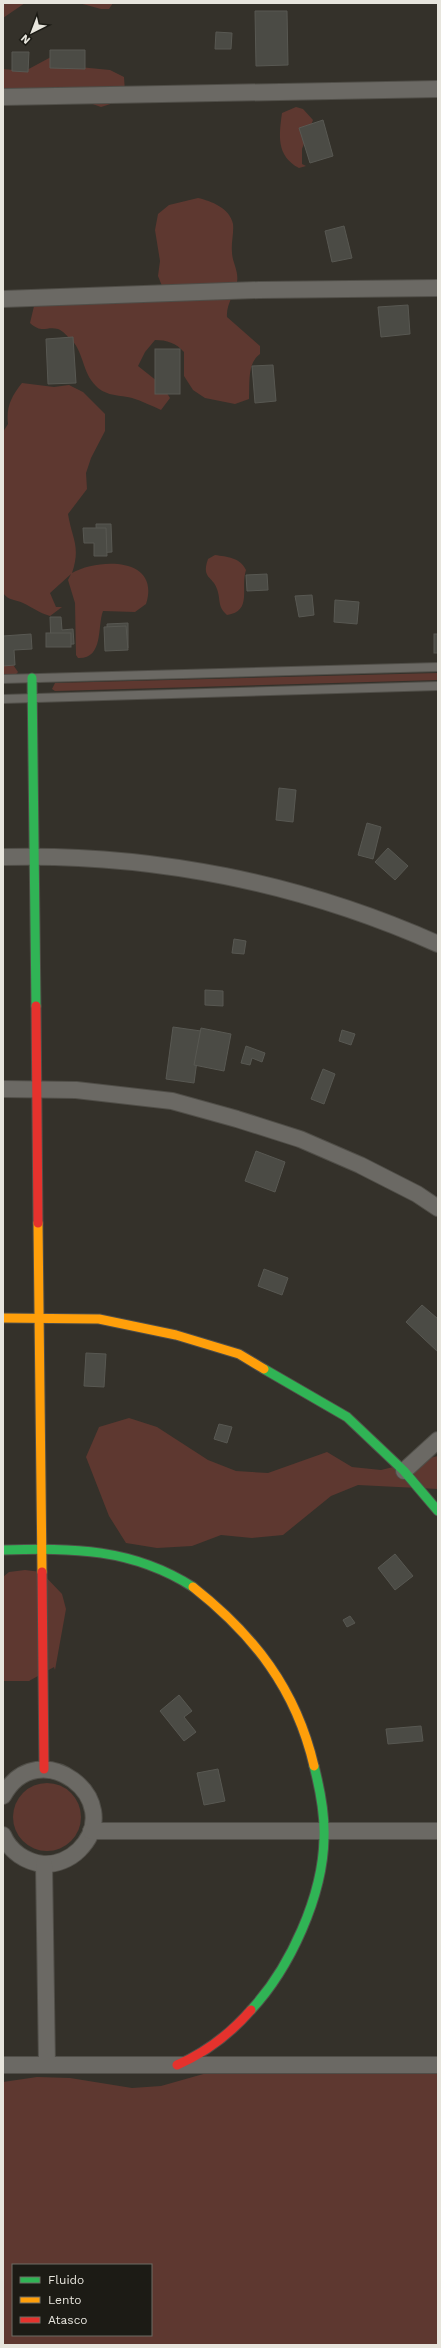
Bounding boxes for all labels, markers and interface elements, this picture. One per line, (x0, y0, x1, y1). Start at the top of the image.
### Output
north arrow (12, 12, 52, 52)
text: N (18, 32, 33, 47)
legend (12, 2264, 152, 2336)
text: Fluido (48, 2273, 84, 2287)
text: Lento (48, 2293, 82, 2307)
text: Atasco (48, 2313, 88, 2327)

